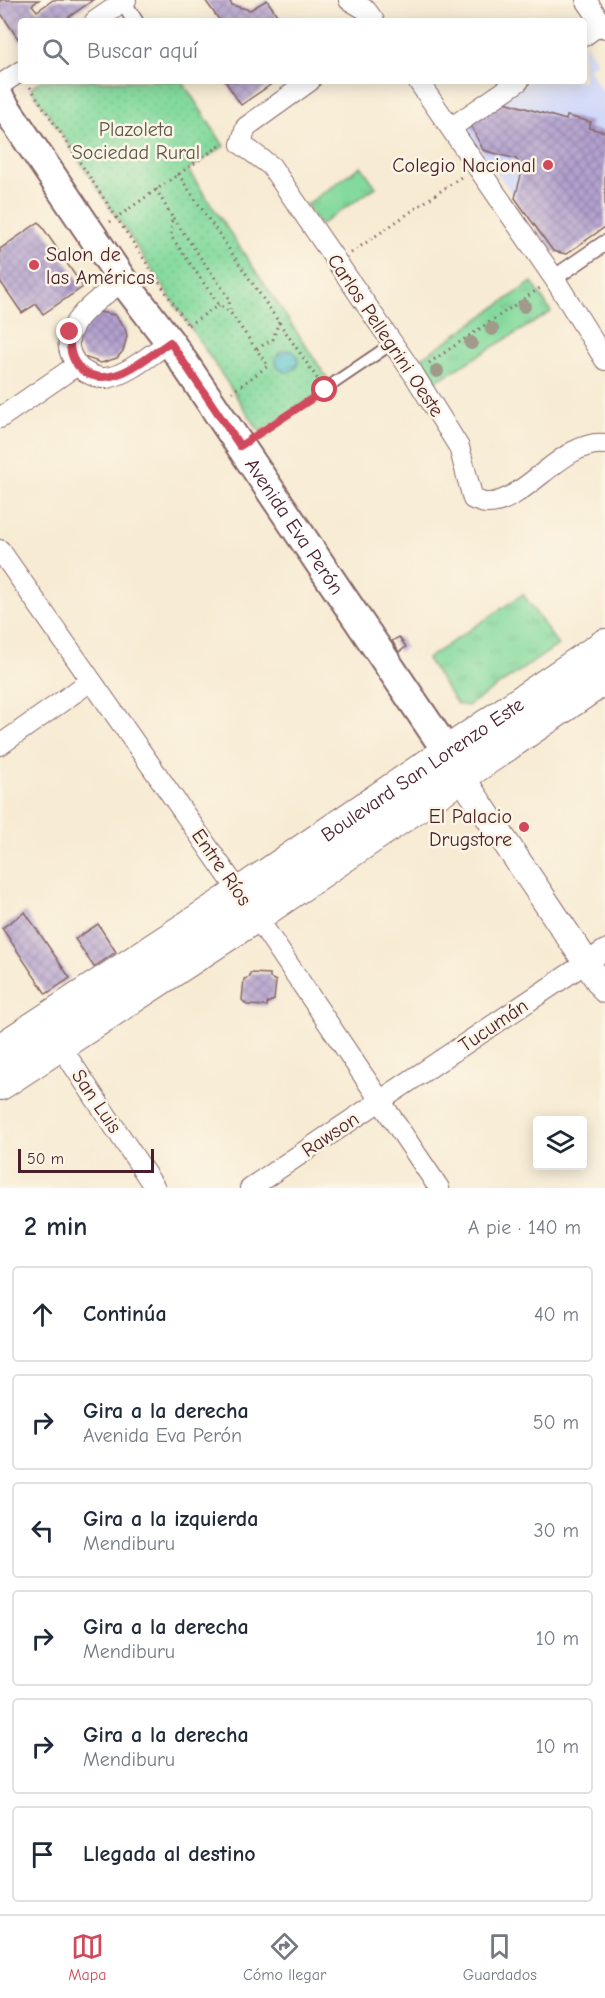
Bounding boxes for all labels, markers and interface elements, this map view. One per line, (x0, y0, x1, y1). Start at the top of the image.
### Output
search box (18, 18, 587, 84)
icon: search (39, 35, 72, 68)
text: Buscar aquí (87, 38, 198, 64)
park label: Plazoleta Sociedad Rural (72, 118, 200, 164)
place label: Colegio Nacional (392, 154, 536, 177)
marker: Colegio Nacional (541, 158, 555, 172)
place label: Salon de las Américas (46, 243, 155, 289)
street label: Carlos Pellegrini Oeste (323, 250, 449, 421)
marker: Salon de las Américas (27, 258, 41, 272)
route end (56, 318, 82, 344)
route start (311, 376, 337, 402)
street label: Avenida Eva Perón (240, 454, 348, 599)
street label: Boulevard San Lorenzo Este (317, 693, 528, 847)
place label: El Palacio Drugstore (429, 805, 512, 851)
marker: El Palacio Drugstore (517, 820, 531, 834)
street label: Entre Ríos (187, 825, 256, 910)
street label: Tucumán (454, 994, 532, 1057)
street label: San Luis (67, 1065, 126, 1138)
street label: Rawson (297, 1107, 363, 1162)
map controls (533, 1116, 587, 1170)
button: layers (533, 1116, 587, 1170)
scale bar (18, 1146, 154, 1174)
text: 50 m (27, 1150, 64, 1168)
text: 2 min (24, 1212, 87, 1242)
text: A pie · 140 m (468, 1216, 581, 1239)
icon: ahead (26, 1298, 59, 1331)
text: Continúa (83, 1301, 167, 1327)
text: 40 m (534, 1303, 579, 1326)
text: Gira a la derecha (83, 1398, 249, 1424)
icon: right (26, 1406, 59, 1439)
text: 50 m (533, 1411, 579, 1434)
text: Avenida Eva Perón (83, 1424, 242, 1447)
text: Gira a la izquierda (83, 1506, 258, 1532)
icon: left (26, 1514, 59, 1547)
text: 30 m (533, 1519, 579, 1542)
text: Mendiburu (83, 1532, 175, 1555)
text: Gira a la derecha (83, 1614, 249, 1640)
icon: right (26, 1622, 59, 1655)
text: 10 m (536, 1627, 579, 1650)
text: Mendiburu (83, 1640, 175, 1663)
text: Gira a la derecha (83, 1722, 249, 1748)
icon: right (26, 1730, 59, 1763)
text: 10 m (536, 1735, 579, 1758)
text: Mendiburu (83, 1748, 175, 1771)
icon: arrive (26, 1838, 59, 1871)
text: Llegada al destino (83, 1841, 256, 1867)
tab: Mapa (68, 1930, 107, 1984)
tab: Cómo llegar (243, 1930, 326, 1984)
tab: Guardados (463, 1930, 537, 1984)

